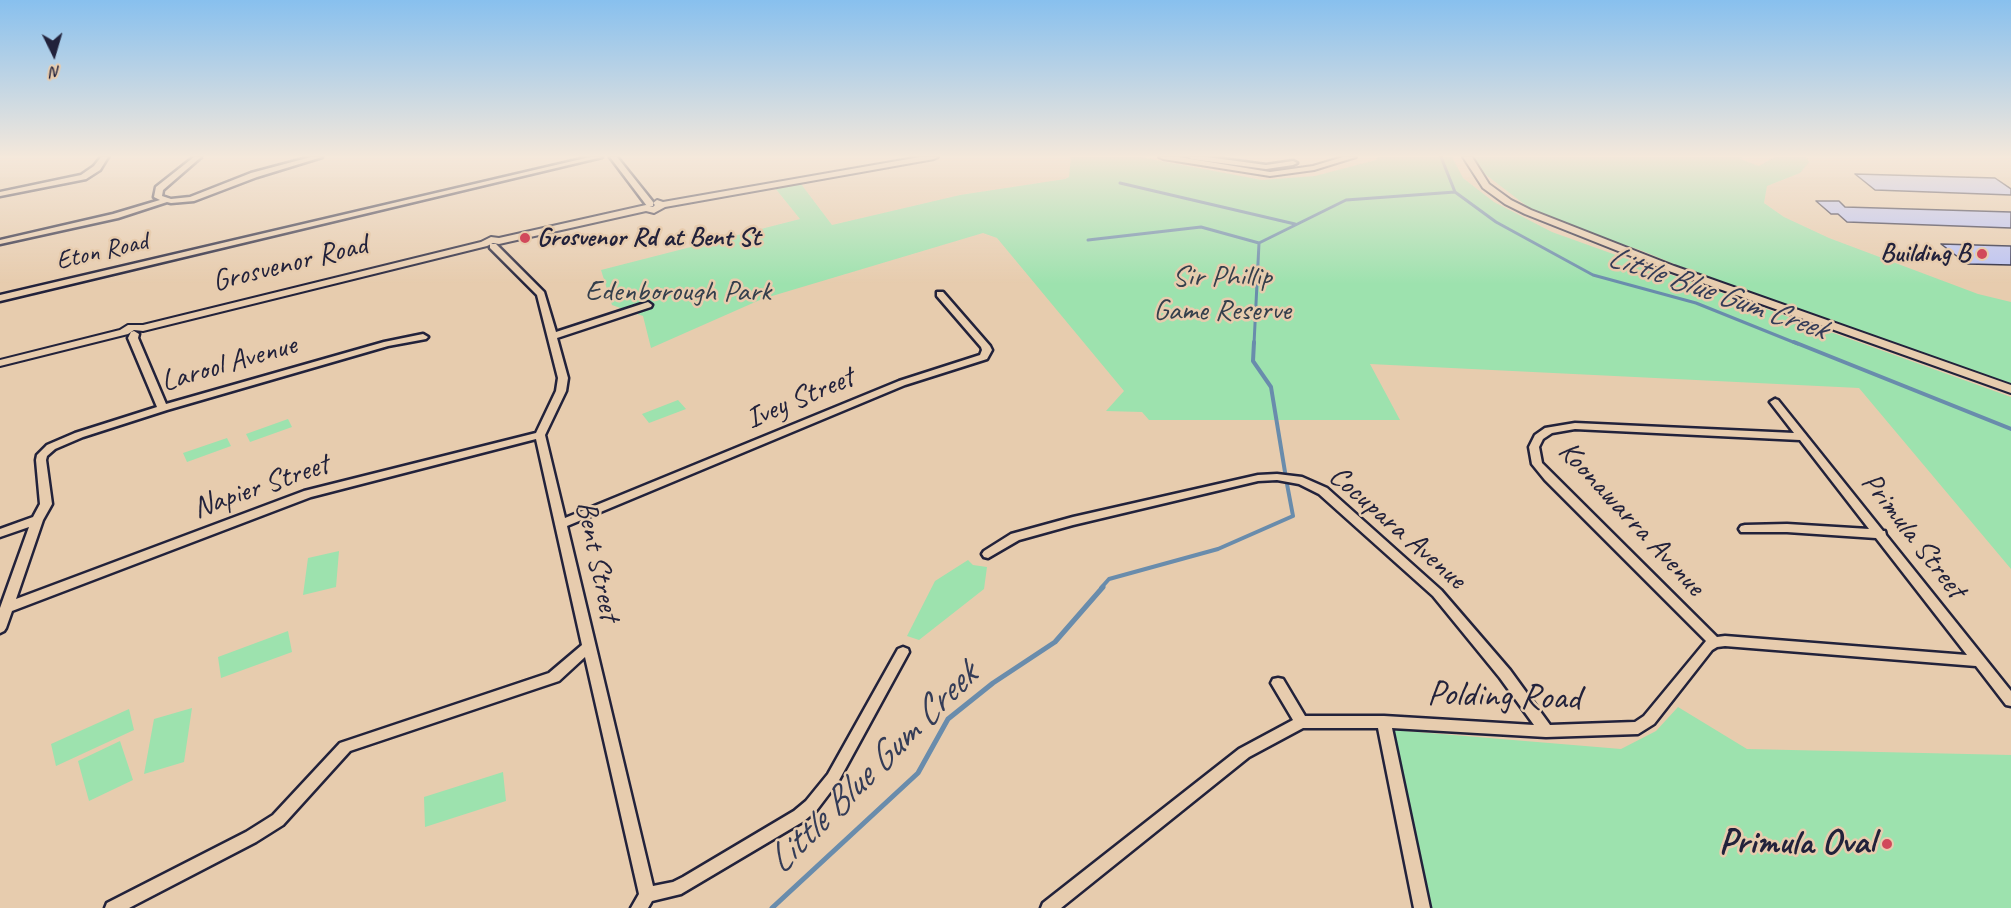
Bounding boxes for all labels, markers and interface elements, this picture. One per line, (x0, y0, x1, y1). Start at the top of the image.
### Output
north arrow (24, 24, 84, 84)
text: N (50, 62, 61, 82)
place label: Grosvenor Rd at Bent St (537, 222, 760, 254)
street label: Eton Road (53, 226, 151, 278)
street label: Grosvenor Road (209, 227, 371, 301)
marker: Grosvenor Rd at Bent St (518, 231, 532, 245)
place label: Building B (1880, 238, 1970, 270)
water label: Little Blue Gum Creek (1602, 239, 1832, 349)
marker: Building B (1975, 247, 1989, 261)
park label: Sir Phillip Game Reserve (1153, 259, 1291, 330)
park label: Edenborough Park (585, 274, 771, 310)
street label: Larool Avenue (157, 328, 301, 400)
street label: Ivey Street (741, 360, 859, 438)
street label: Koonawarra Avenue (1550, 434, 1712, 604)
street label: Napier Street (188, 447, 334, 527)
street label: Cocupara Avenue (1321, 459, 1473, 597)
street label: Primula Street (1853, 466, 1973, 606)
street label: Bent Street (567, 498, 627, 624)
water label: Little Blue Gum Creek (758, 654, 988, 884)
street label: Polding Road (1427, 673, 1581, 721)
place label: Primula Oval (1719, 822, 1875, 866)
marker: Primula Oval (1880, 837, 1894, 851)

